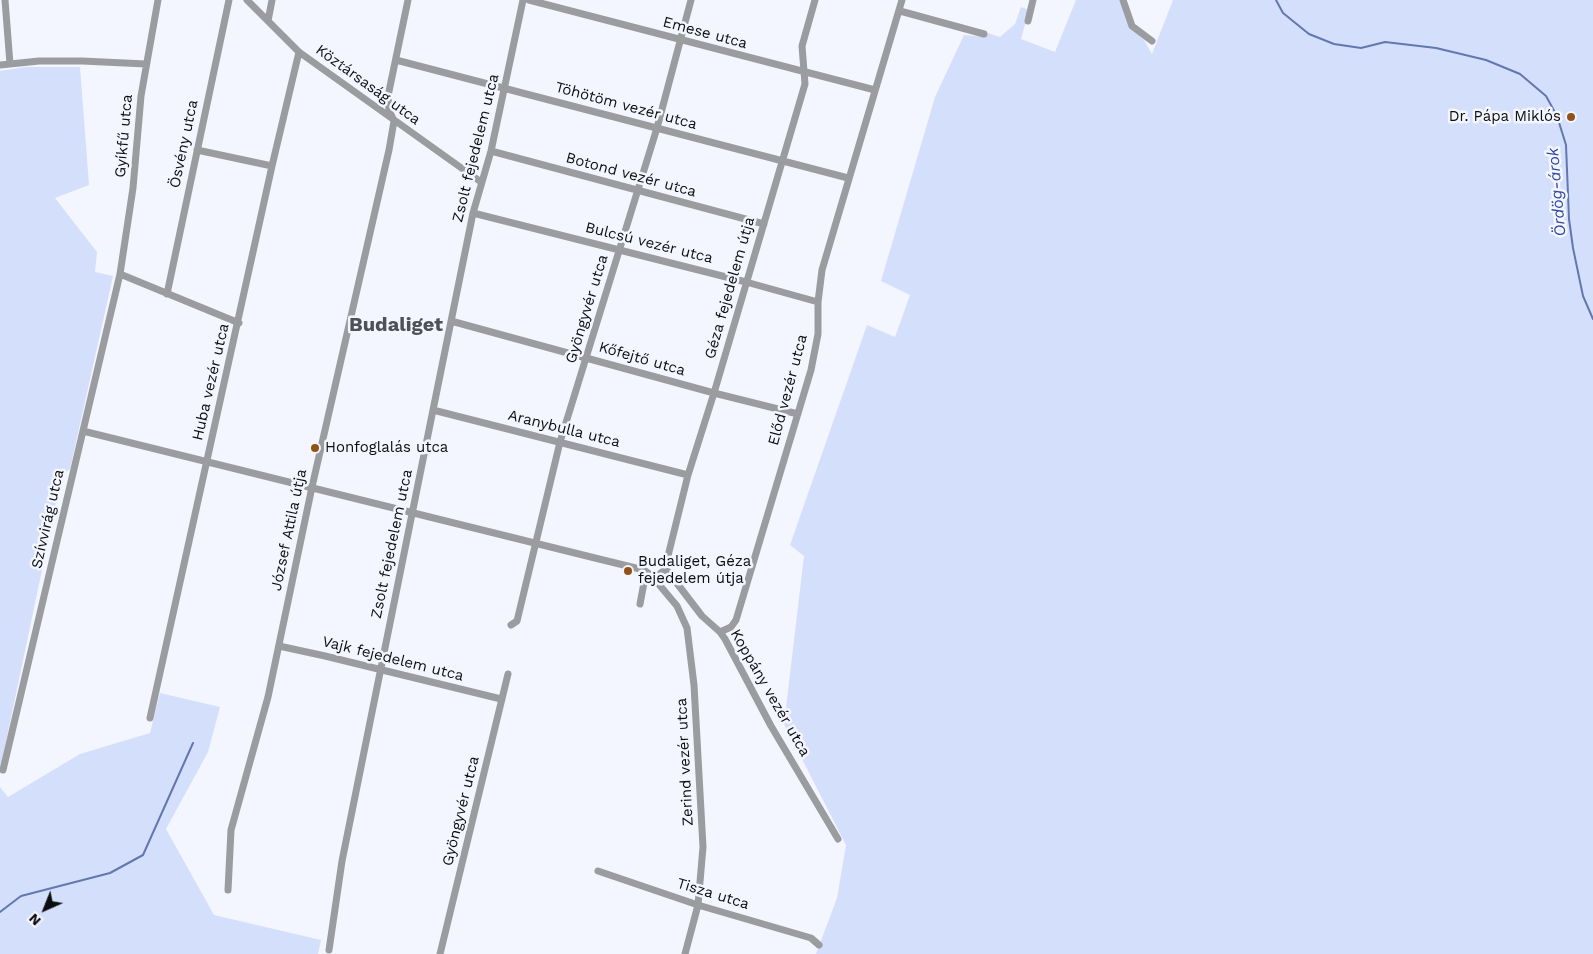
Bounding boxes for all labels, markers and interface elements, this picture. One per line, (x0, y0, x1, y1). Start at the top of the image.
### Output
street label: Emese utca (661, 13, 749, 53)
street label: Köztársaság utca (312, 41, 424, 129)
street label: Zsolt fejedelem utca (449, 72, 503, 224)
street label: Töhötöm vezér utca (553, 78, 699, 134)
street label: Gyíkfű utca (111, 94, 137, 178)
street label: Ösvény utca (166, 98, 202, 190)
place label: Dr. Pápa Miklós (1449, 108, 1561, 126)
marker: Dr. Pápa Miklós (1565, 111, 1577, 123)
water label: Ördög-árok (1544, 147, 1570, 237)
street label: Botond vezér utca (564, 149, 698, 201)
street label: Géza fejedelem útja (701, 215, 759, 361)
street label: Bulcsú vezér utca (583, 218, 715, 268)
street label: Gyöngyvér utca (562, 253, 612, 365)
district label: Budaliget (349, 313, 443, 337)
street label: Huba vezér utca (189, 322, 233, 442)
street label: Előd vezér utca (765, 332, 811, 448)
street label: Kőfejtő utca (597, 338, 687, 380)
street label: Aranybulla utca (506, 406, 622, 452)
place label: Honfoglalás utca (325, 439, 448, 457)
marker: Honfoglalás utca (309, 442, 321, 454)
street label: Szívvirág utca (28, 468, 68, 570)
street label: József Attila útja (267, 468, 311, 592)
street label: Zsolt fejedelem utca (367, 468, 417, 620)
place label: Budaliget, Géza fejedelem útja (638, 553, 751, 588)
marker: Budaliget, Géza fejedelem útja (622, 565, 634, 577)
street label: Koppány vezér utca (726, 626, 814, 760)
street label: Vajk fejedelem utca (320, 633, 466, 685)
street label: Zerind vezér utca (673, 697, 697, 827)
street label: Gyöngyvér utca (439, 754, 483, 868)
street label: Tisza utca (675, 874, 751, 914)
north arrow (20, 884, 70, 934)
text: N (25, 910, 44, 929)

